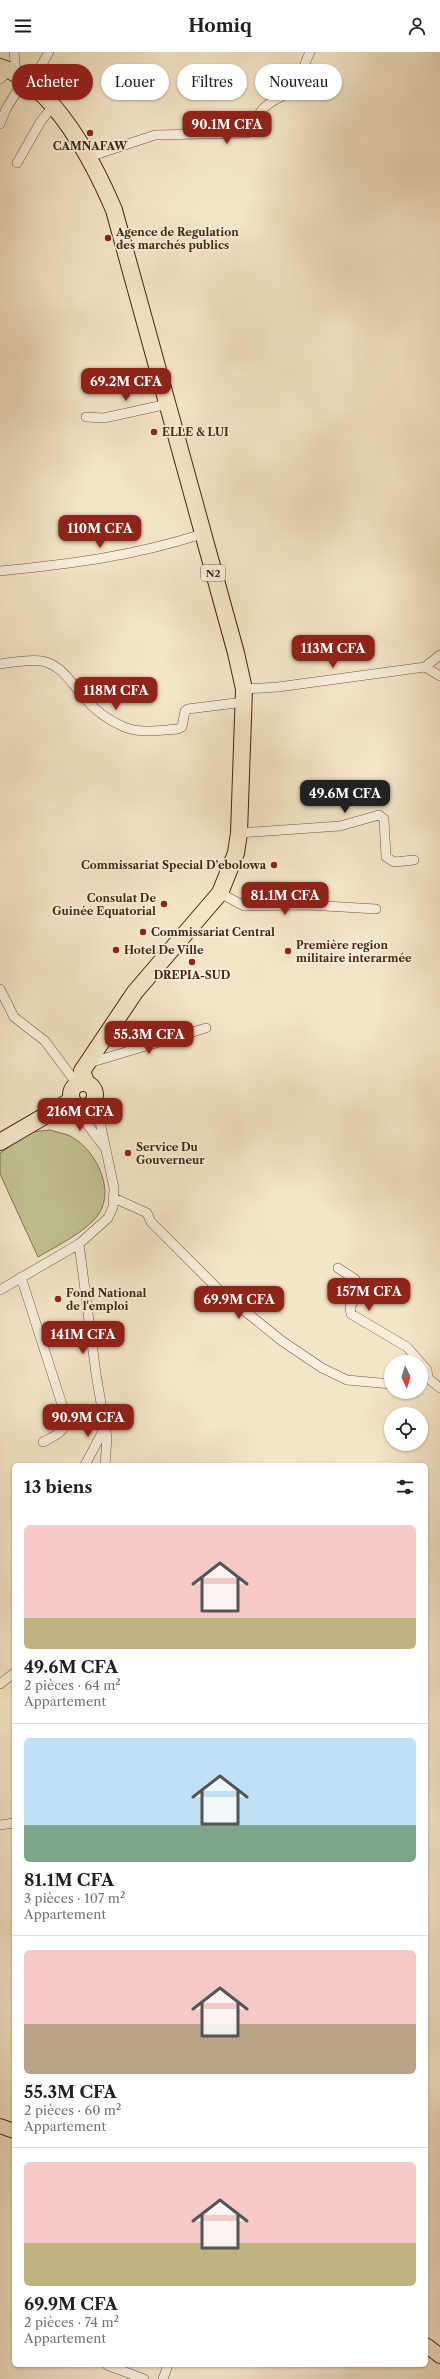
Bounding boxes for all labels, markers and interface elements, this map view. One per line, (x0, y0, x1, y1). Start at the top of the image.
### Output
icon: menu (12, 15, 34, 37)
text: Homiq (188, 15, 252, 37)
icon: person (406, 15, 428, 37)
chip: Acheter (12, 64, 93, 100)
chip: Louer (101, 64, 169, 100)
chip: Filtres (177, 64, 247, 100)
chip: Nouveau (255, 64, 342, 100)
pin: 90.1M CFA (181, 111, 273, 145)
text: 90.1M CFA (192, 116, 262, 132)
marker: CAMNAFAW (85, 128, 95, 138)
place label: CAMNAFAW (53, 139, 128, 153)
place label: Agence de Regulation des marchés publics (115, 225, 239, 252)
marker: Agence de Regulation des marchés publics (103, 233, 113, 243)
pin: 69.2M CFA (80, 368, 172, 402)
text: 69.2M CFA (90, 373, 162, 389)
place label: ELLE & LUI (162, 425, 229, 439)
marker: ELLE & LUI (149, 427, 159, 437)
pin: 110M CFA (59, 515, 141, 549)
text: 110M CFA (67, 520, 133, 536)
road number: N2 (201, 565, 225, 581)
pin: 113M CFA (292, 635, 374, 669)
text: 113M CFA (301, 640, 365, 656)
pin: 118M CFA (75, 677, 157, 711)
text: 118M CFA (83, 682, 149, 698)
pin: 49.6M CFA (299, 780, 391, 814)
text: 49.6M CFA (309, 785, 381, 801)
place label: Commissariat Special D’ebolowa (81, 858, 267, 872)
marker: Commissariat Special D’ebolowa (269, 860, 279, 870)
pin: 81.1M CFA (239, 882, 331, 916)
text: 81.1M CFA (251, 887, 319, 903)
place label: Consulat De Guinée Equatorial (52, 891, 156, 918)
marker: Consulat De Guinée Equatorial (159, 899, 169, 909)
place label: Commissariat Central (151, 925, 275, 939)
marker: Commissariat Central (138, 927, 148, 937)
place label: Première region militaire interarmée (296, 938, 412, 965)
place label: Hotel De Ville (124, 943, 204, 957)
marker: Hotel De Ville (111, 945, 121, 955)
marker: Première region militaire interarmée (283, 946, 293, 956)
marker: DREPIA-SUD (187, 957, 197, 967)
place label: DREPIA-SUD (154, 968, 231, 982)
pin: 55.3M CFA (103, 1021, 195, 1055)
text: 55.3M CFA (114, 1026, 184, 1042)
pin: 216M CFA (39, 1098, 121, 1132)
text: 216M CFA (47, 1103, 113, 1119)
place label: Service Du Gouverneur (136, 1140, 205, 1167)
marker: Service Du Gouverneur (123, 1148, 133, 1158)
pin: 157M CFA (328, 1278, 410, 1312)
text: 157M CFA (336, 1283, 402, 1299)
place label: Fond National de l'emploi (66, 1286, 147, 1313)
pin: 69.9M CFA (193, 1286, 285, 1320)
text: 69.9M CFA (203, 1291, 275, 1307)
marker: Fond National de l'emploi (53, 1294, 63, 1304)
pin: 141M CFA (42, 1321, 124, 1355)
text: 141M CFA (50, 1326, 116, 1342)
north arrow (384, 1355, 428, 1399)
map controls (384, 1355, 428, 1451)
pin: 90.9M CFA (42, 1404, 134, 1438)
button: locate (384, 1407, 428, 1451)
text: 90.9M CFA (52, 1409, 124, 1425)
icon: filters (394, 1476, 416, 1498)
text: 13 biens (24, 1477, 92, 1497)
icon: home (184, 1551, 256, 1623)
text: 49.6M CFA (24, 1657, 118, 1677)
text: 2 pièces · 64 m² (24, 1677, 121, 1693)
text: Appartement (24, 1693, 106, 1709)
icon: home (184, 1764, 256, 1836)
text: 81.1M CFA (24, 1870, 114, 1890)
text: 3 pièces · 107 m² (24, 1890, 125, 1906)
text: Appartement (24, 1906, 106, 1922)
icon: home (184, 1976, 256, 2048)
text: 55.3M CFA (24, 2082, 117, 2102)
text: 2 pièces · 60 m² (24, 2102, 121, 2118)
text: Appartement (24, 2118, 106, 2134)
icon: home (184, 2188, 256, 2260)
text: 69.9M CFA (24, 2294, 118, 2314)
text: 2 pièces · 74 m² (24, 2314, 119, 2330)
text: Appartement (24, 2330, 106, 2346)

